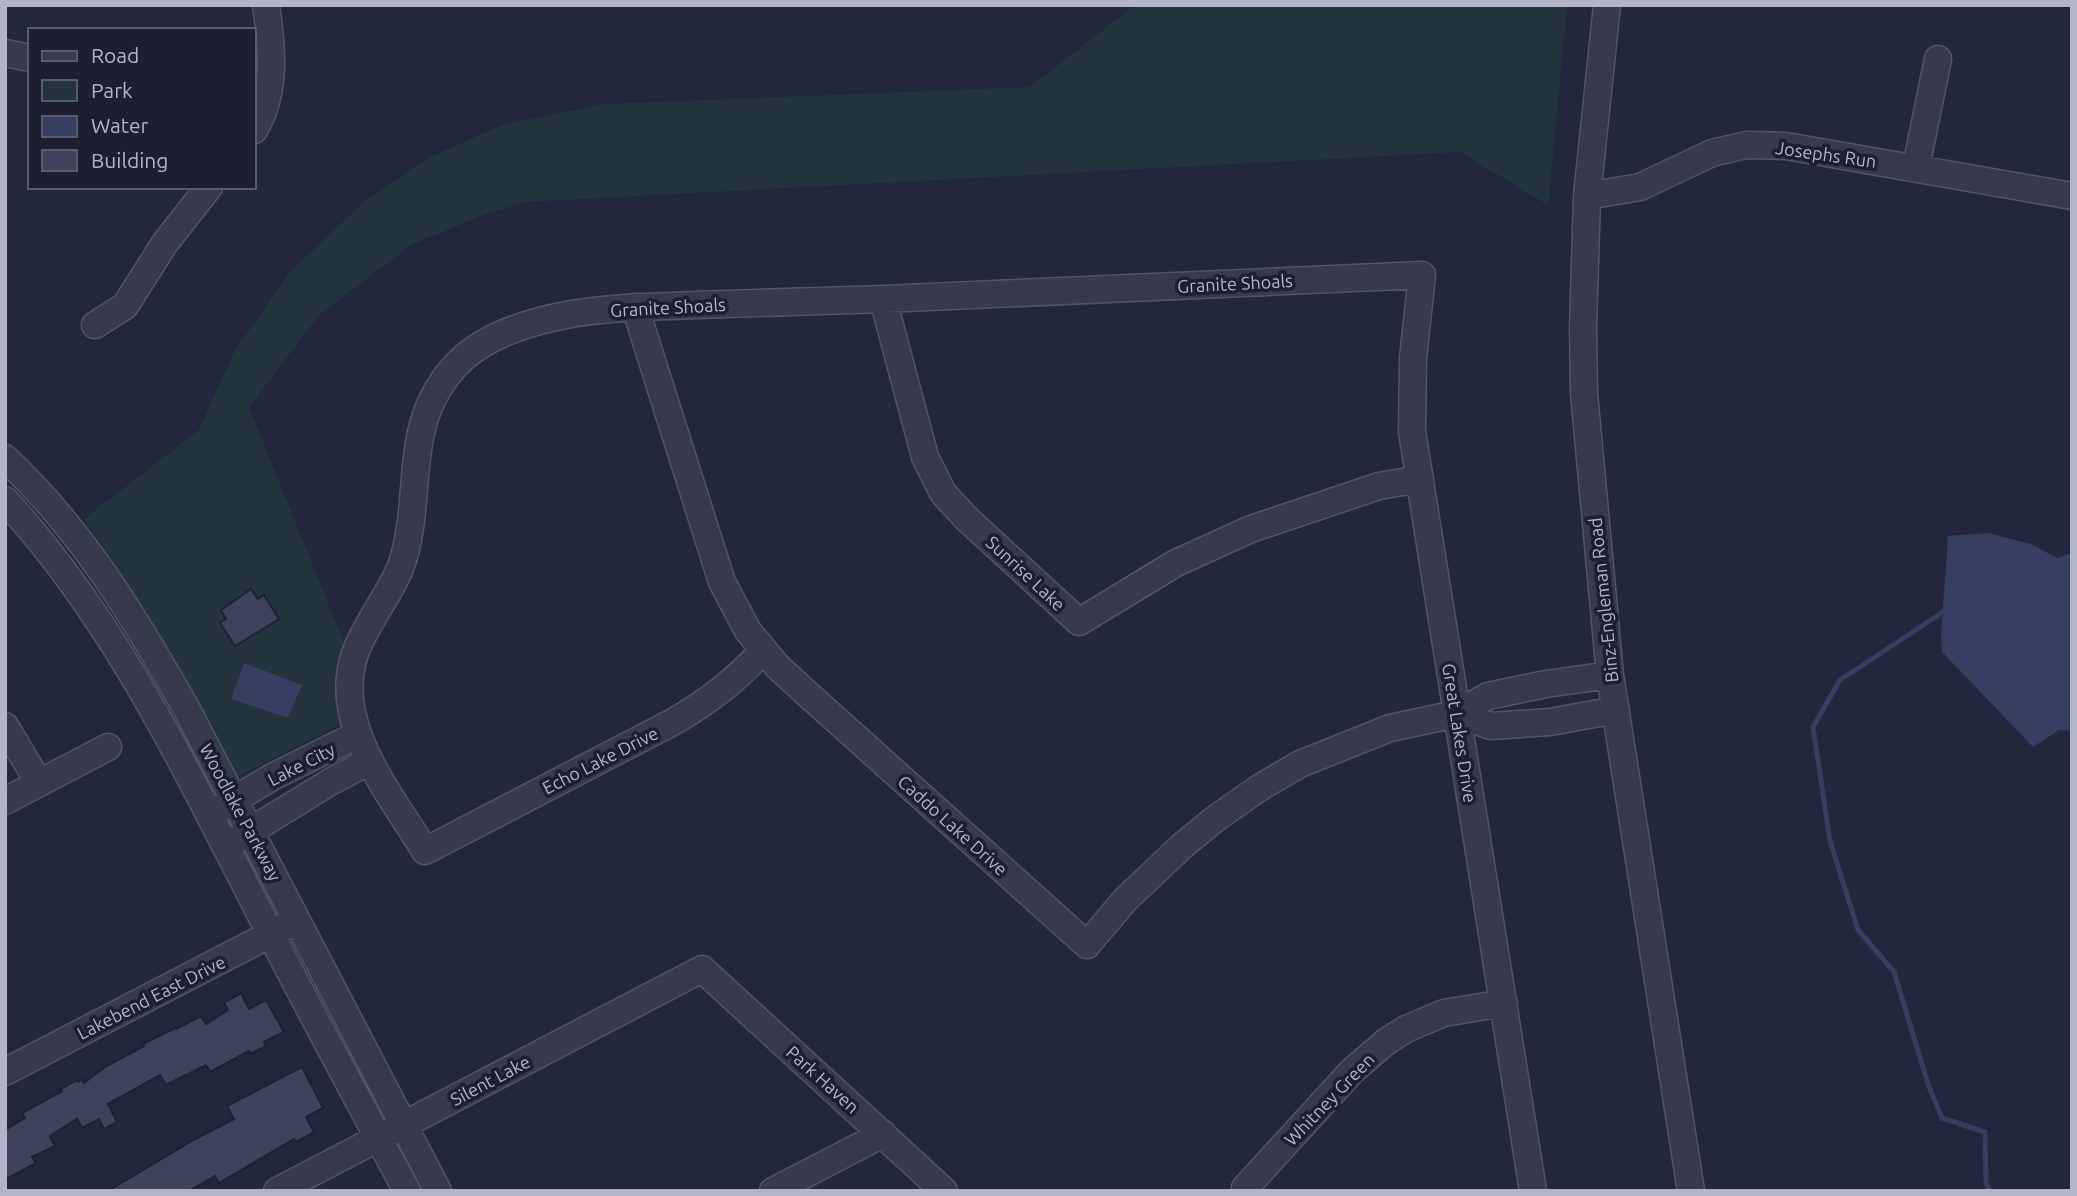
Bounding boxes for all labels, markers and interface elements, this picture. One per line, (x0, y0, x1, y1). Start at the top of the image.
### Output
legend (28, 28, 256, 189)
text: Road (91, 43, 139, 67)
text: Park (91, 78, 133, 102)
text: Water (91, 113, 149, 137)
street label: Josephs Run (1774, 137, 1878, 171)
text: Building (91, 148, 168, 172)
street label: Granite Shoals (1177, 270, 1294, 296)
street label: Granite Shoals (610, 294, 727, 320)
street label: Binz-Engleman Road (1584, 517, 1622, 683)
street label: Sunrise Lake (983, 532, 1069, 614)
street label: Great Lakes Drive (1439, 662, 1481, 804)
street label: Echo Lake Drive (539, 722, 661, 798)
street label: Lake City (264, 738, 338, 789)
street label: Woodlake Parkway (196, 740, 286, 884)
street label: Caddo Lake Drive (894, 771, 1012, 879)
street label: Lakebend East Drive (74, 951, 228, 1043)
street label: Park Haven (783, 1041, 863, 1117)
street label: Whitney Green (1280, 1049, 1378, 1149)
street label: Silent Lake (447, 1051, 533, 1109)

